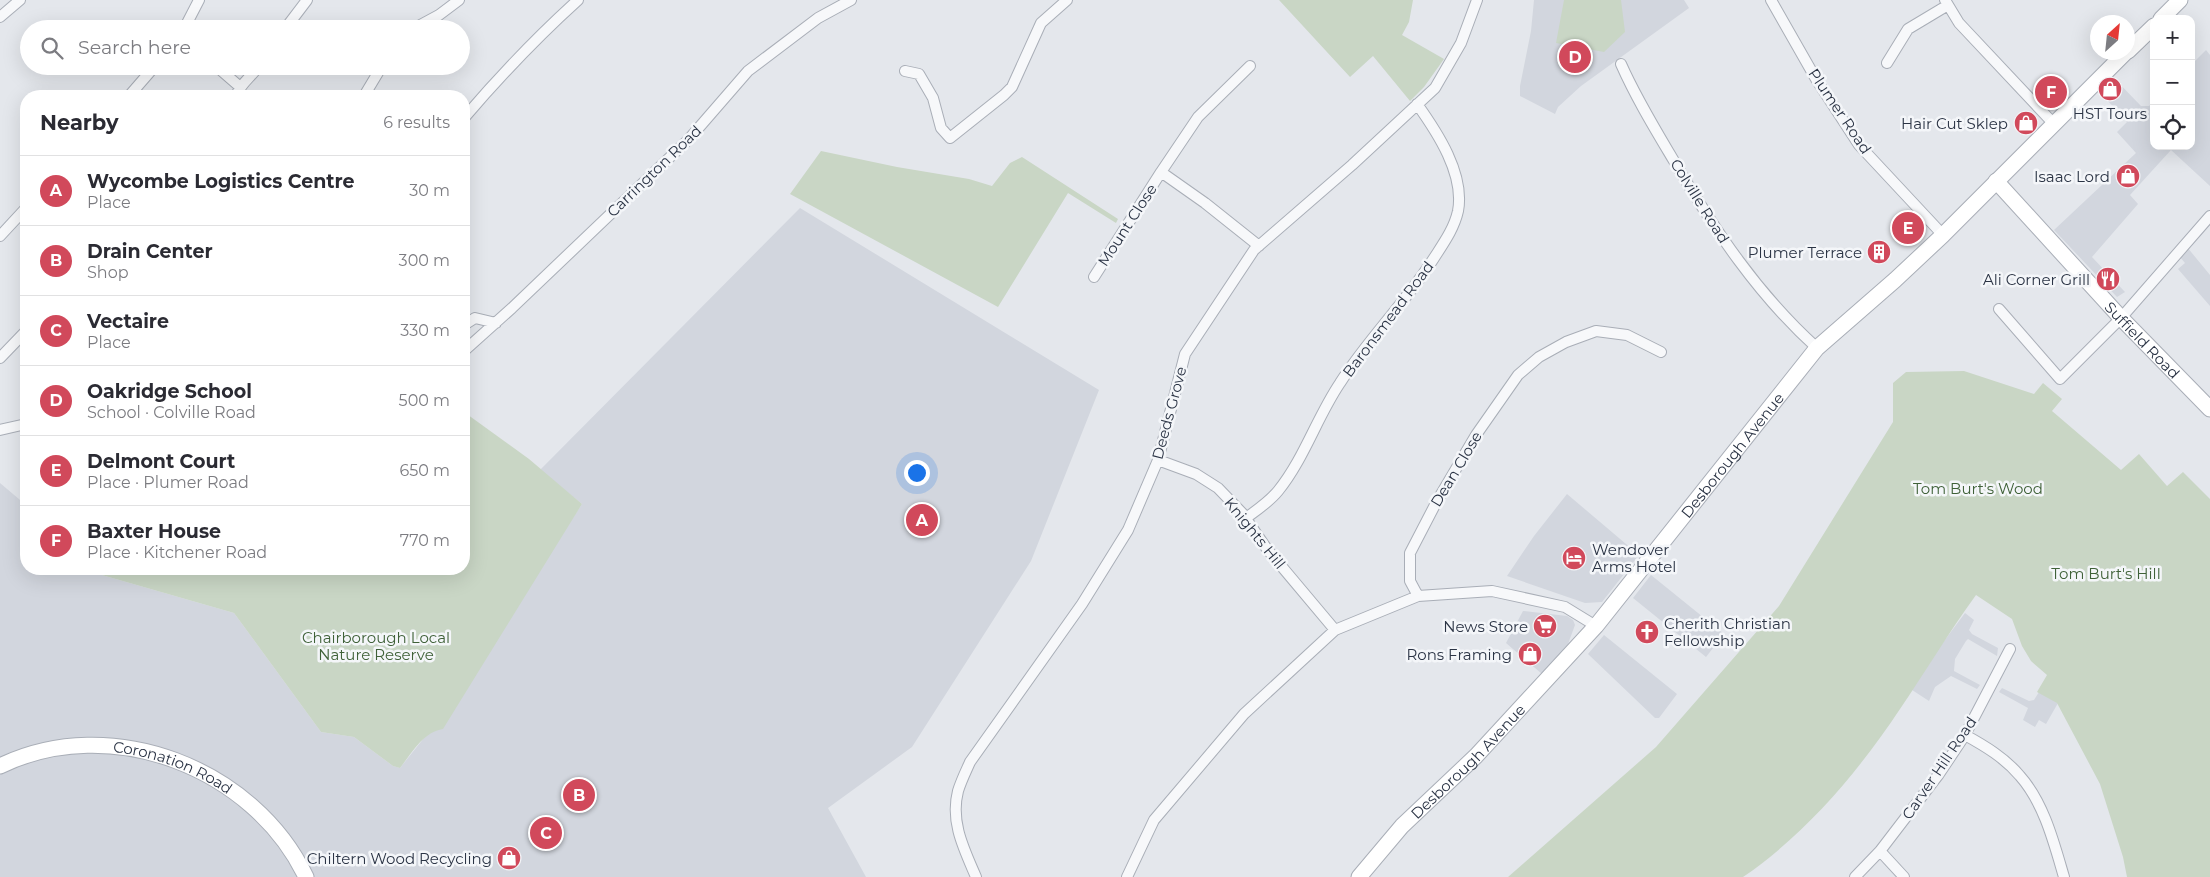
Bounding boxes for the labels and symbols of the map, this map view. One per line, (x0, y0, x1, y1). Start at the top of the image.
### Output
north arrow (2090, 15, 2135, 60)
pin: D (1559, 38, 1591, 76)
street label: Plumer Road (1804, 65, 1876, 157)
pin: F (2035, 73, 2067, 111)
shop icon: HST Tours (2097, 76, 2123, 102)
place label: HST Tours (2073, 104, 2147, 123)
shop icon: Hair Cut Sklep (2013, 110, 2039, 136)
place label: Hair Cut Sklep (1901, 114, 2008, 133)
street label: Carrington Road (603, 121, 705, 221)
street label: Colville Road (1666, 155, 1734, 247)
shop icon: Isaac Lord (2115, 163, 2141, 189)
place label: Isaac Lord (2034, 167, 2110, 186)
street label: Mount Close (1093, 180, 1161, 270)
pin: E (1892, 209, 1924, 247)
building icon: Plumer Terrace (1866, 239, 1892, 265)
place label: Plumer Terrace (1748, 243, 1862, 262)
street label: Baronsmead Road (1338, 257, 1438, 381)
restaurant icon: Ali Corner Grill (2095, 266, 2121, 292)
place label: Ali Corner Grill (1983, 270, 2090, 289)
street label: Suffield Road (2101, 297, 2184, 382)
street label: Deeds Grove (1147, 364, 1191, 462)
street label: Desborough Avenue (1676, 388, 1788, 521)
street label: Dean Close (1426, 428, 1486, 510)
your location (904, 460, 930, 486)
park label: Tom Burt's Wood (1913, 479, 2043, 498)
street label: Knights Hill (1220, 493, 1290, 573)
pin: A (906, 501, 938, 539)
place label: Wendover Arms Hotel (1592, 540, 1676, 576)
hotel icon: Wendover Arms Hotel (1561, 545, 1587, 571)
park label: Tom Burt's Hill (2051, 564, 2161, 583)
supermarket icon: News Store (1532, 613, 1558, 639)
place label: Cherith Christian Fellowship (1664, 614, 1791, 650)
place label: News Store (1443, 617, 1528, 636)
church icon: Cherith Christian Fellowship (1634, 619, 1660, 645)
park label: Chairborough Local Nature Reserve (302, 628, 450, 664)
shop icon: Rons Framing (1517, 641, 1543, 667)
place label: Rons Framing (1406, 645, 1512, 664)
street label: Desborough Avenue (1406, 700, 1529, 823)
street label: Carver Hill Road (1898, 713, 1980, 823)
street label: Coronation Road (112, 737, 236, 798)
pin: B (563, 776, 595, 814)
pin: C (530, 814, 562, 852)
shop icon: Chiltern Wood Recycling (496, 845, 522, 871)
place label: Chiltern Wood Recycling (307, 849, 492, 868)

